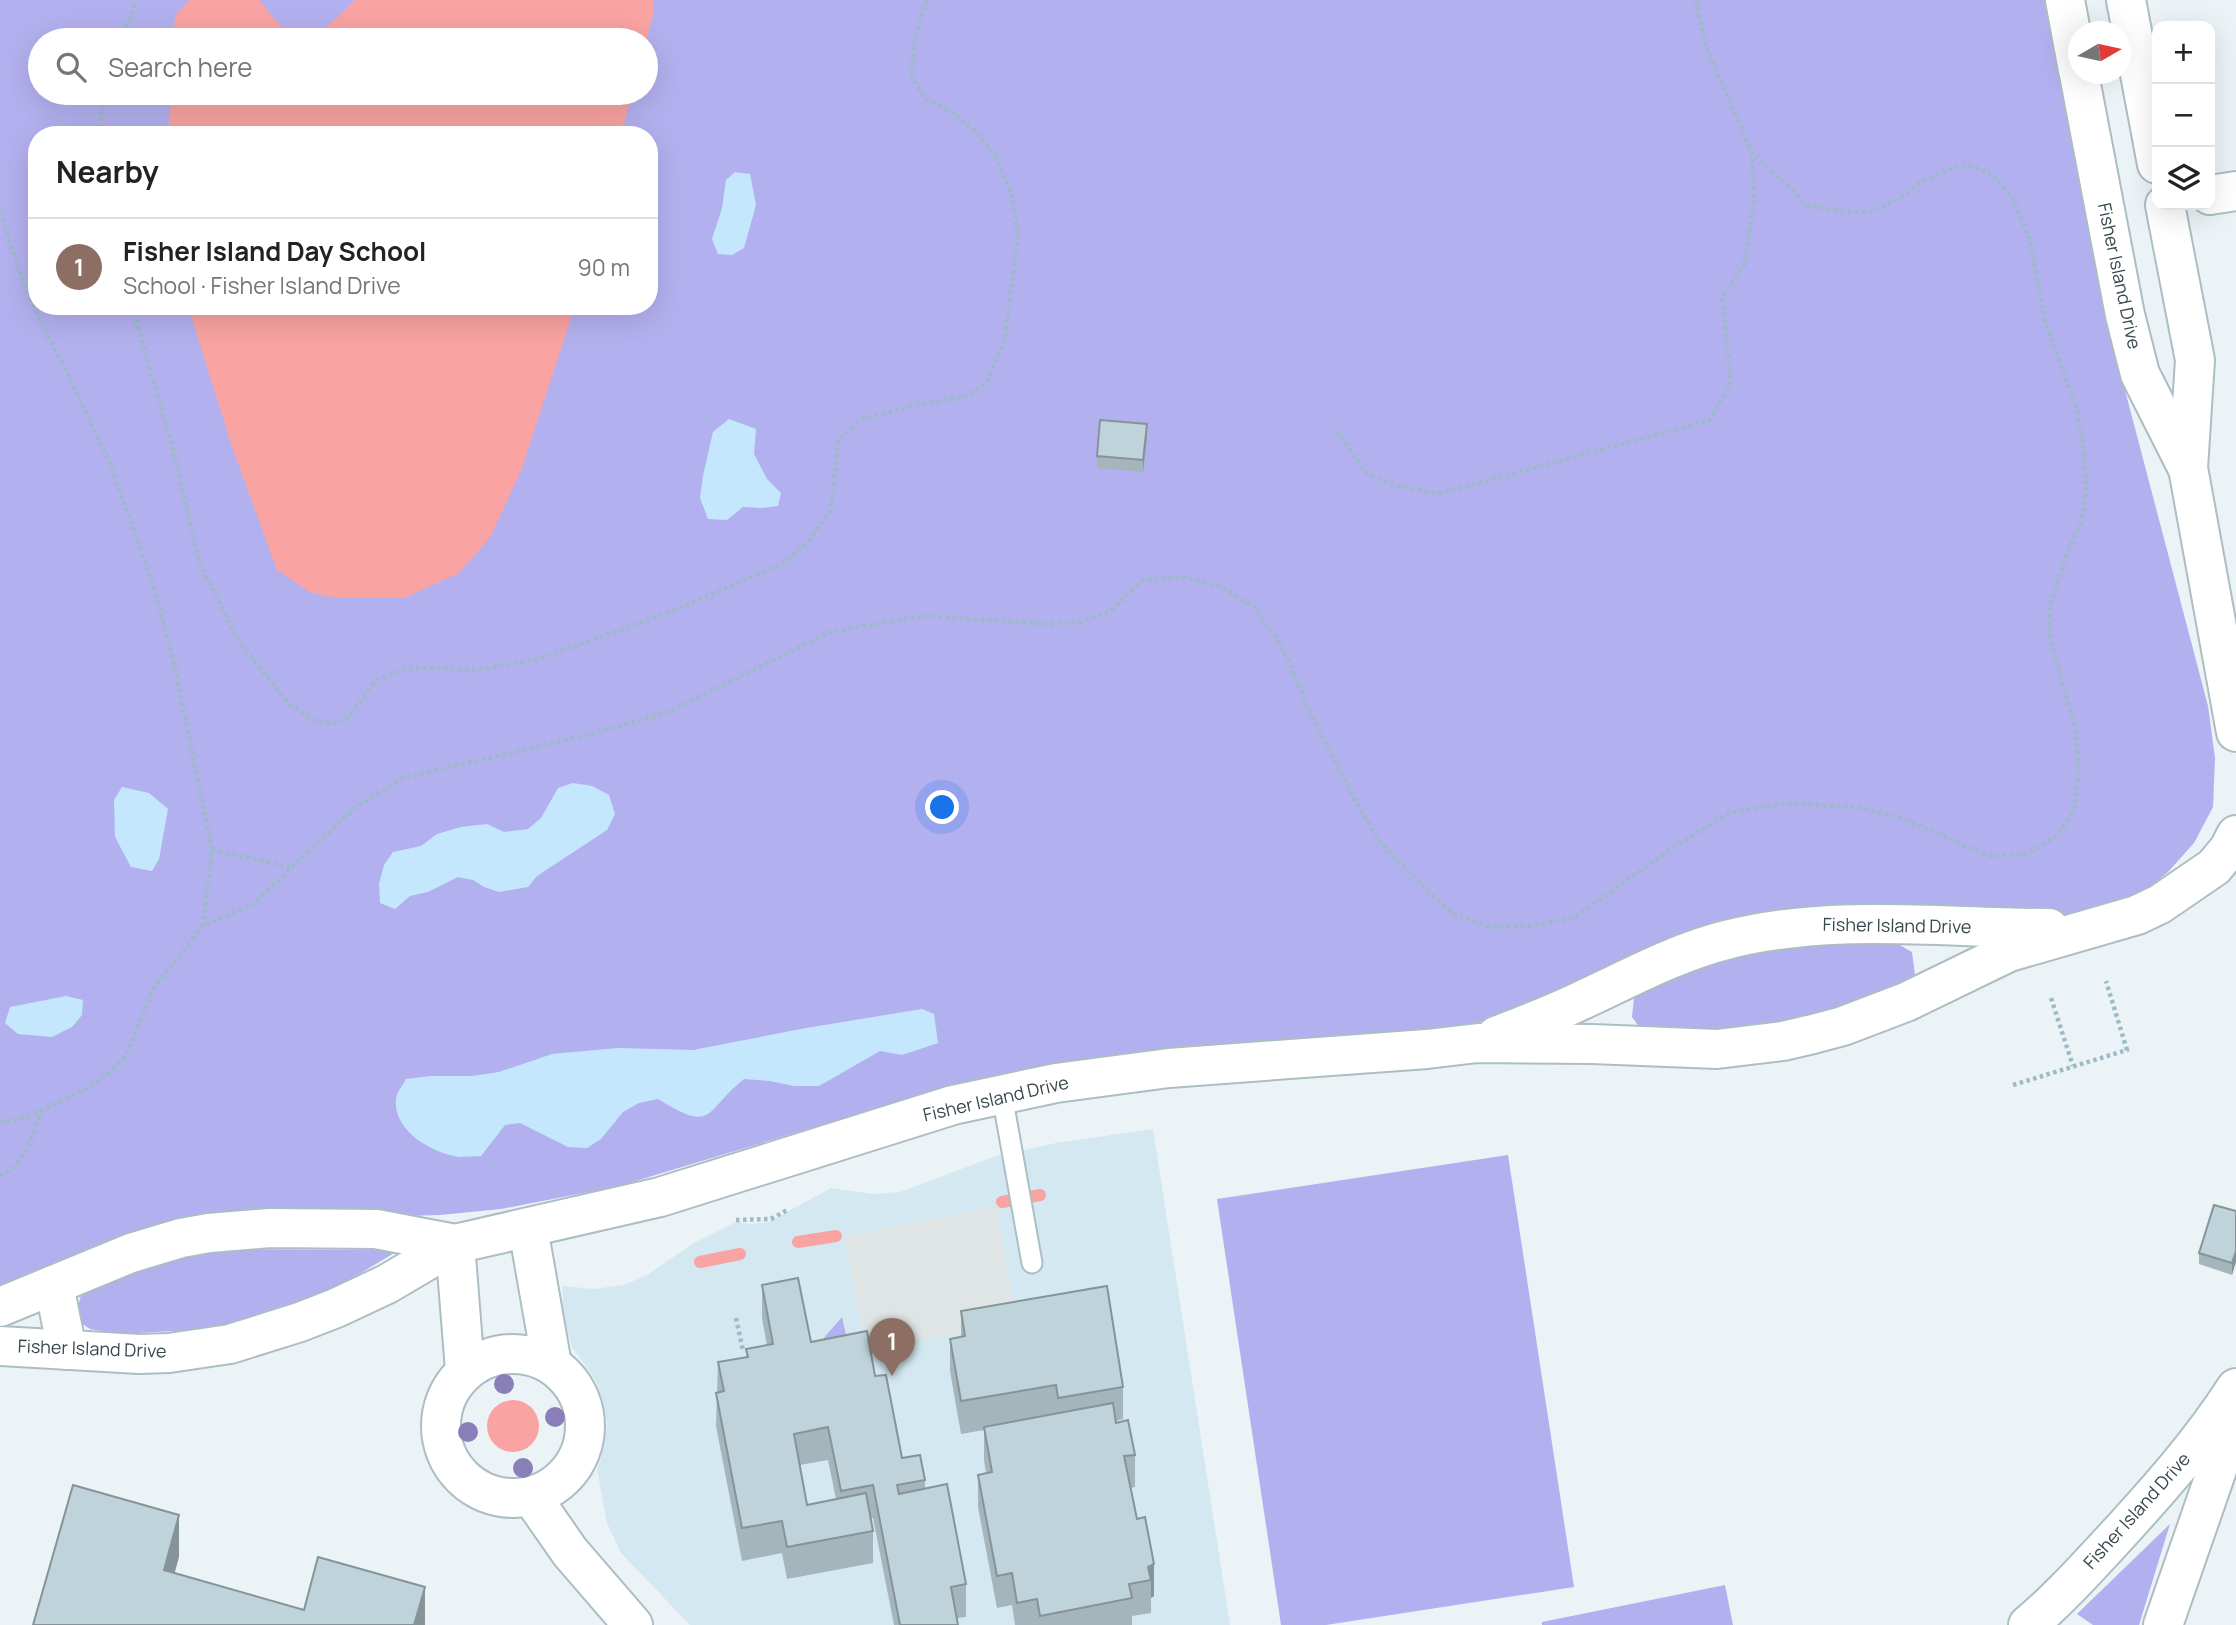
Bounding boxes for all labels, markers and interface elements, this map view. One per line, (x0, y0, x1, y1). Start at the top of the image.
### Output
north arrow (2068, 21, 2131, 84)
map controls (2152, 21, 2215, 210)
button: + (2152, 21, 2215, 84)
search box (28, 28, 658, 105)
icon: search (52, 48, 90, 86)
text: Search here (108, 49, 253, 85)
button: − (2152, 84, 2215, 147)
button: layers (2152, 147, 2215, 210)
text: Nearby (56, 151, 159, 192)
street label: Fisher Island Drive (2093, 200, 2147, 351)
text: Fisher Island Day School (123, 233, 426, 269)
text: 1 (74, 251, 84, 283)
text: 90 m (578, 251, 630, 283)
text: School · Fisher Island Drive (123, 269, 401, 301)
your location (925, 790, 959, 824)
street label: Fisher Island Drive (1822, 912, 1972, 938)
street label: Fisher Island Drive (921, 1070, 1071, 1126)
pin: 1 (869, 1318, 915, 1376)
street label: Fisher Island Drive (17, 1333, 167, 1363)
street label: Fisher Island Drive (2078, 1447, 2195, 1574)

